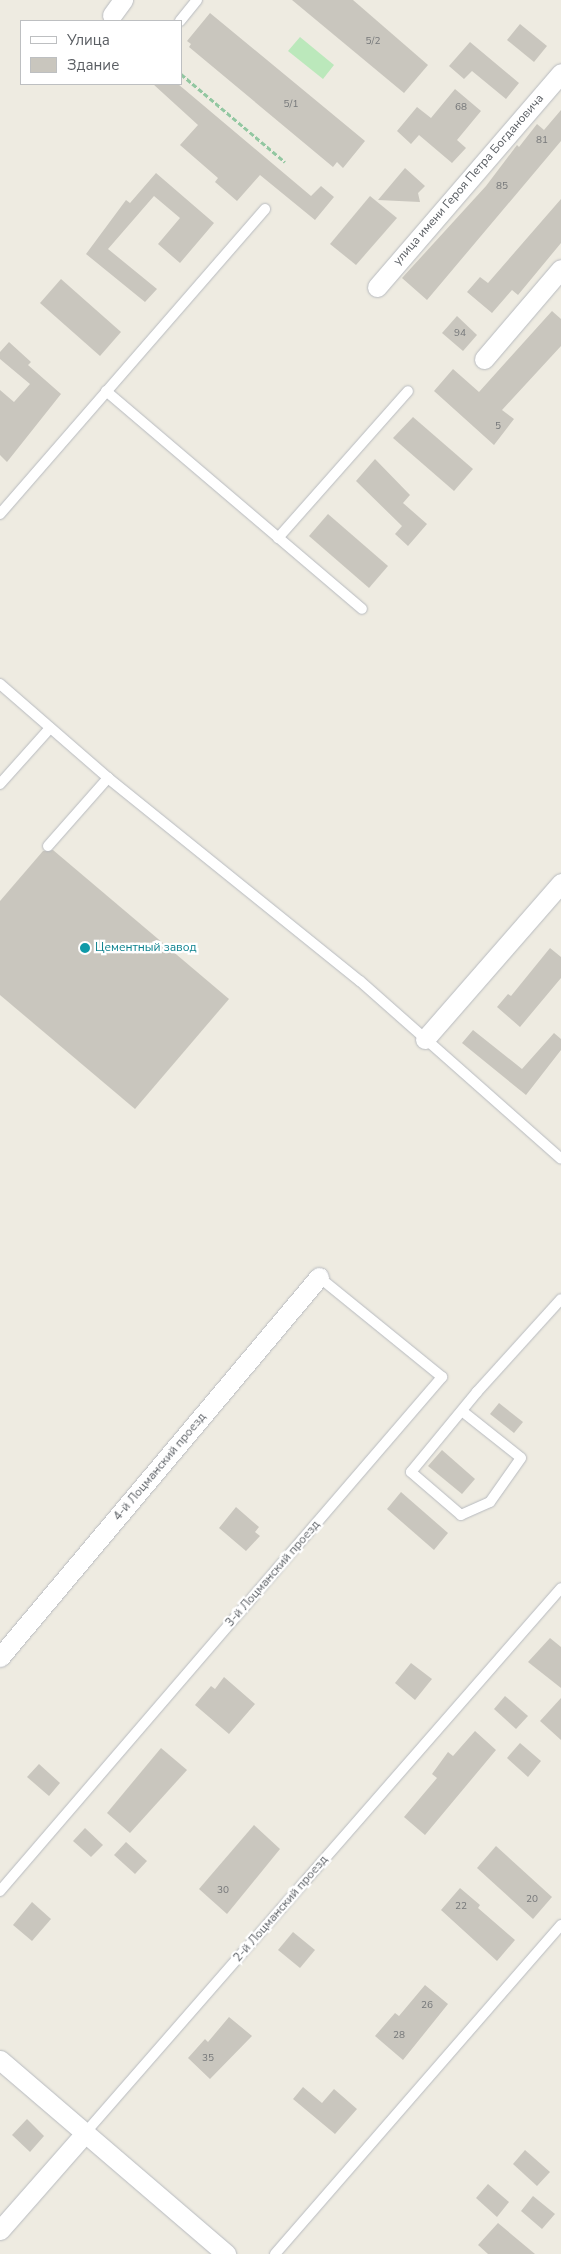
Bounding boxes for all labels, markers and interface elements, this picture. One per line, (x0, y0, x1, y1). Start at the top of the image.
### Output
legend (20, 20, 182, 85)
text: Улица (67, 30, 110, 50)
house number: 5/2 (366, 36, 380, 48)
text: Здание (67, 55, 119, 75)
street label: улица имени Героя Петра Богдановича (391, 92, 547, 268)
house number: 5/1 (284, 99, 298, 111)
house number: 68 (455, 102, 467, 114)
house number: 81 (536, 135, 548, 147)
house number: 85 (496, 181, 508, 193)
house number: 94 (454, 328, 466, 340)
house number: 5 (495, 421, 501, 433)
place label: Цементный завод (95, 941, 197, 955)
marker: Цементный завод (79, 942, 91, 954)
street label: 4-й Лоцманский проезд (111, 1410, 209, 1524)
street label: 3-й Лоцманский проезд (223, 1518, 323, 1630)
street label: 2-й Лоцманский проезд (231, 1853, 331, 1965)
house number: 30 (217, 1885, 229, 1897)
house number: 20 (526, 1894, 538, 1906)
house number: 22 (455, 1901, 467, 1913)
house number: 26 (421, 2000, 433, 2012)
house number: 28 (393, 2030, 405, 2042)
house number: 35 (202, 2053, 214, 2065)

